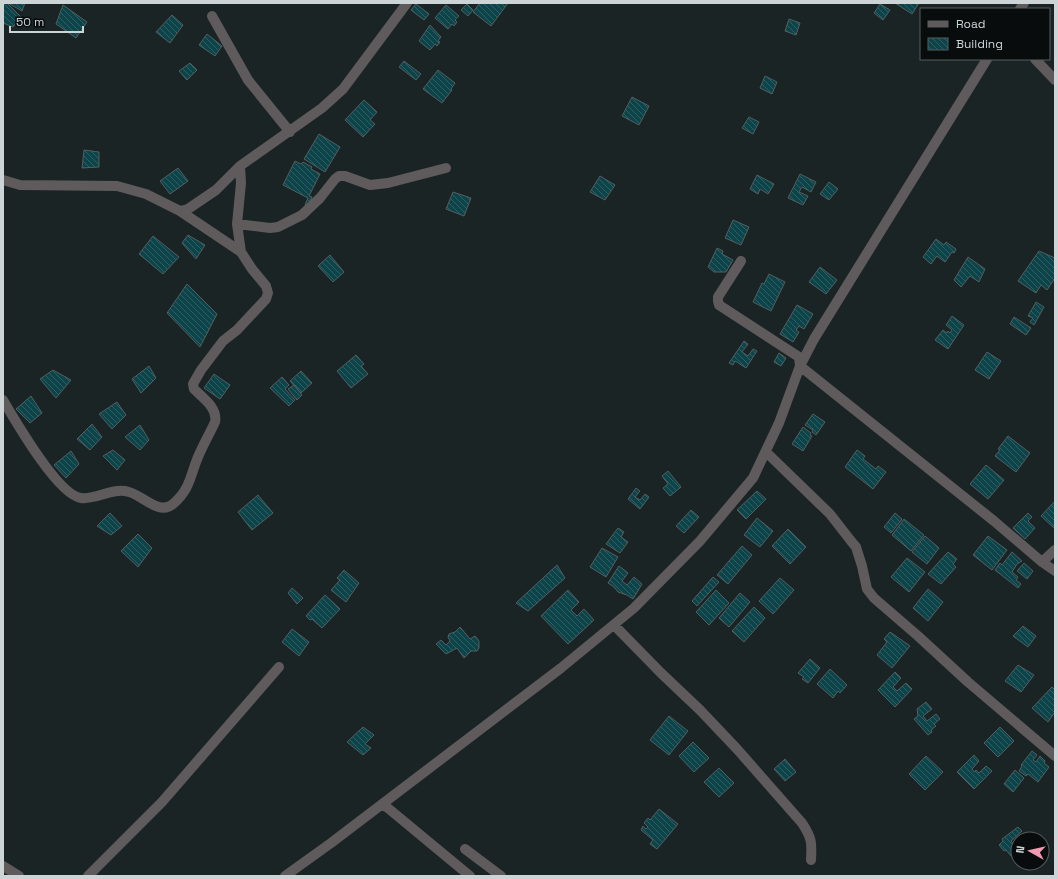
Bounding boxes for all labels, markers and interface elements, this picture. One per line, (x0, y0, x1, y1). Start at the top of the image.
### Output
scale bar (10, 8, 83, 34)
legend (920, 8, 1050, 60)
text: 50 m (16, 14, 44, 30)
text: Road (956, 16, 985, 32)
text: Building (956, 36, 1003, 52)
north arrow (1010, 831, 1050, 871)
text: N (1013, 845, 1028, 854)

